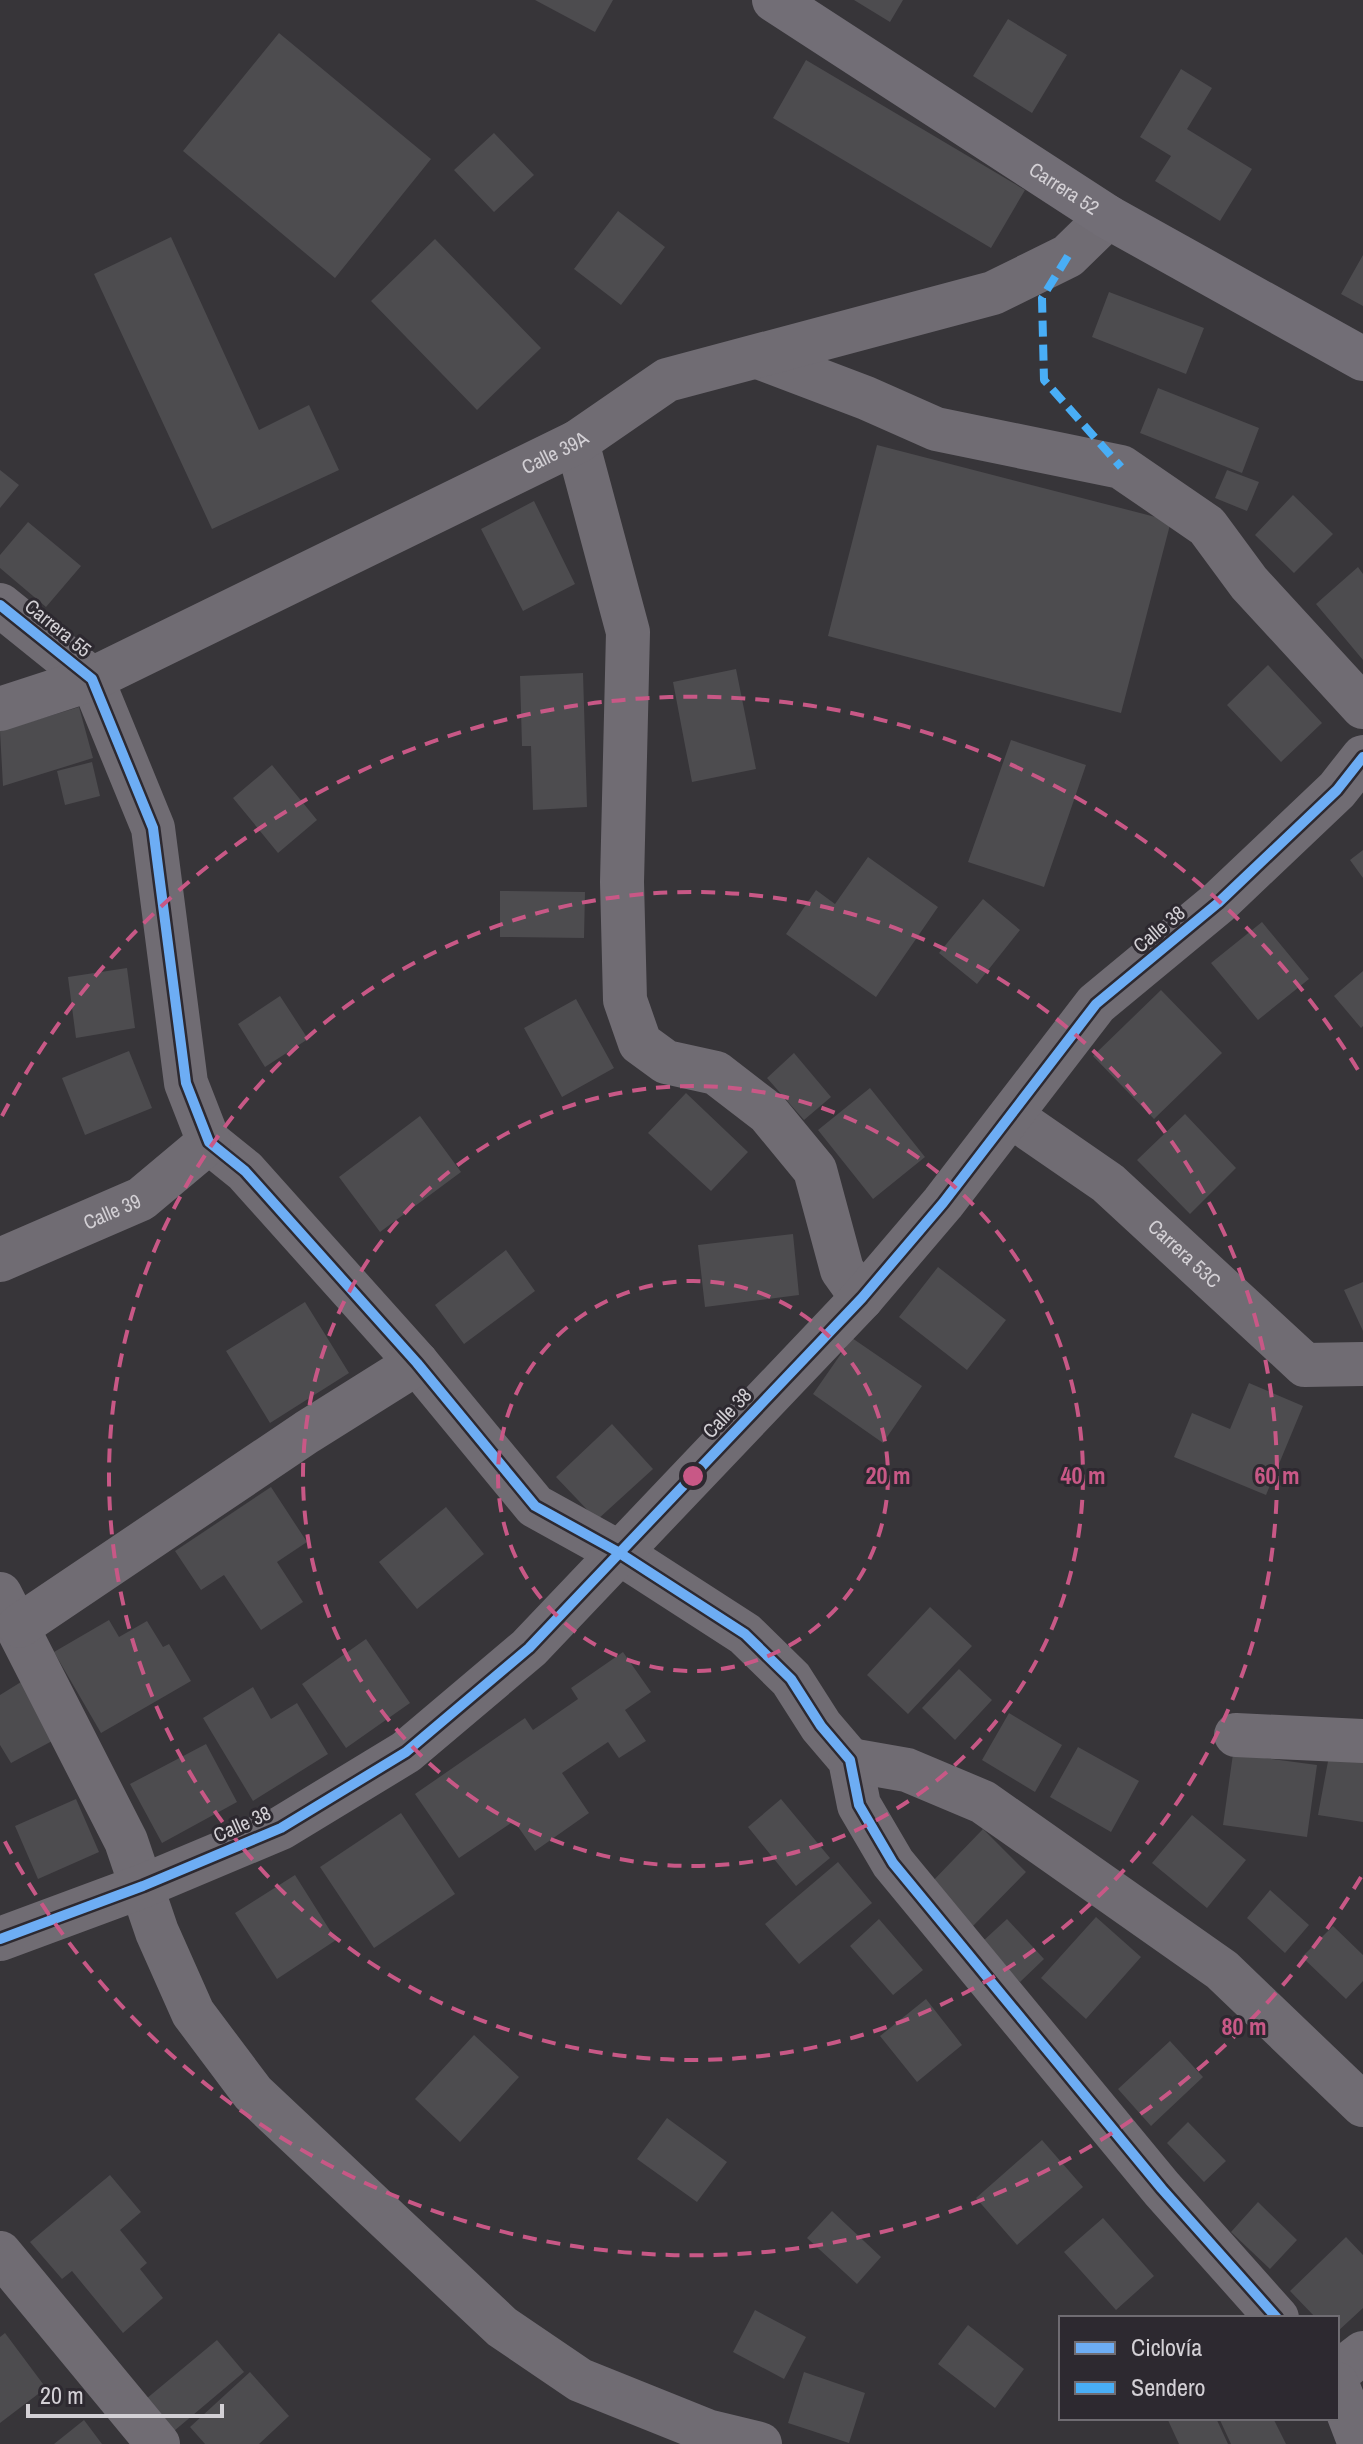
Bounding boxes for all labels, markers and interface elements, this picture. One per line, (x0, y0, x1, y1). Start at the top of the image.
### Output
street label: Carrera 52 (1024, 155, 1105, 221)
street label: Calle 39A (517, 424, 593, 480)
street label: Carrera 55 (19, 592, 97, 663)
street label: Calle 38 (1127, 899, 1190, 958)
street label: Calle 39 (79, 1187, 145, 1235)
street label: Carrera 53C (1142, 1213, 1227, 1294)
street label: Calle 38 (696, 1382, 757, 1444)
text: 20 m (866, 1459, 910, 1491)
text: 40 m (1061, 1459, 1105, 1491)
text: 60 m (1255, 1459, 1299, 1491)
centre of rings (679, 1462, 707, 1490)
street label: Calle 38 (209, 1799, 275, 1848)
text: 80 m (1222, 2010, 1266, 2042)
legend (1059, 2316, 1339, 2420)
text: Ciclovía (1131, 2331, 1202, 2363)
scale bar (28, 2368, 222, 2418)
text: Sendero (1131, 2371, 1205, 2403)
text: 20 m (40, 2379, 84, 2411)

